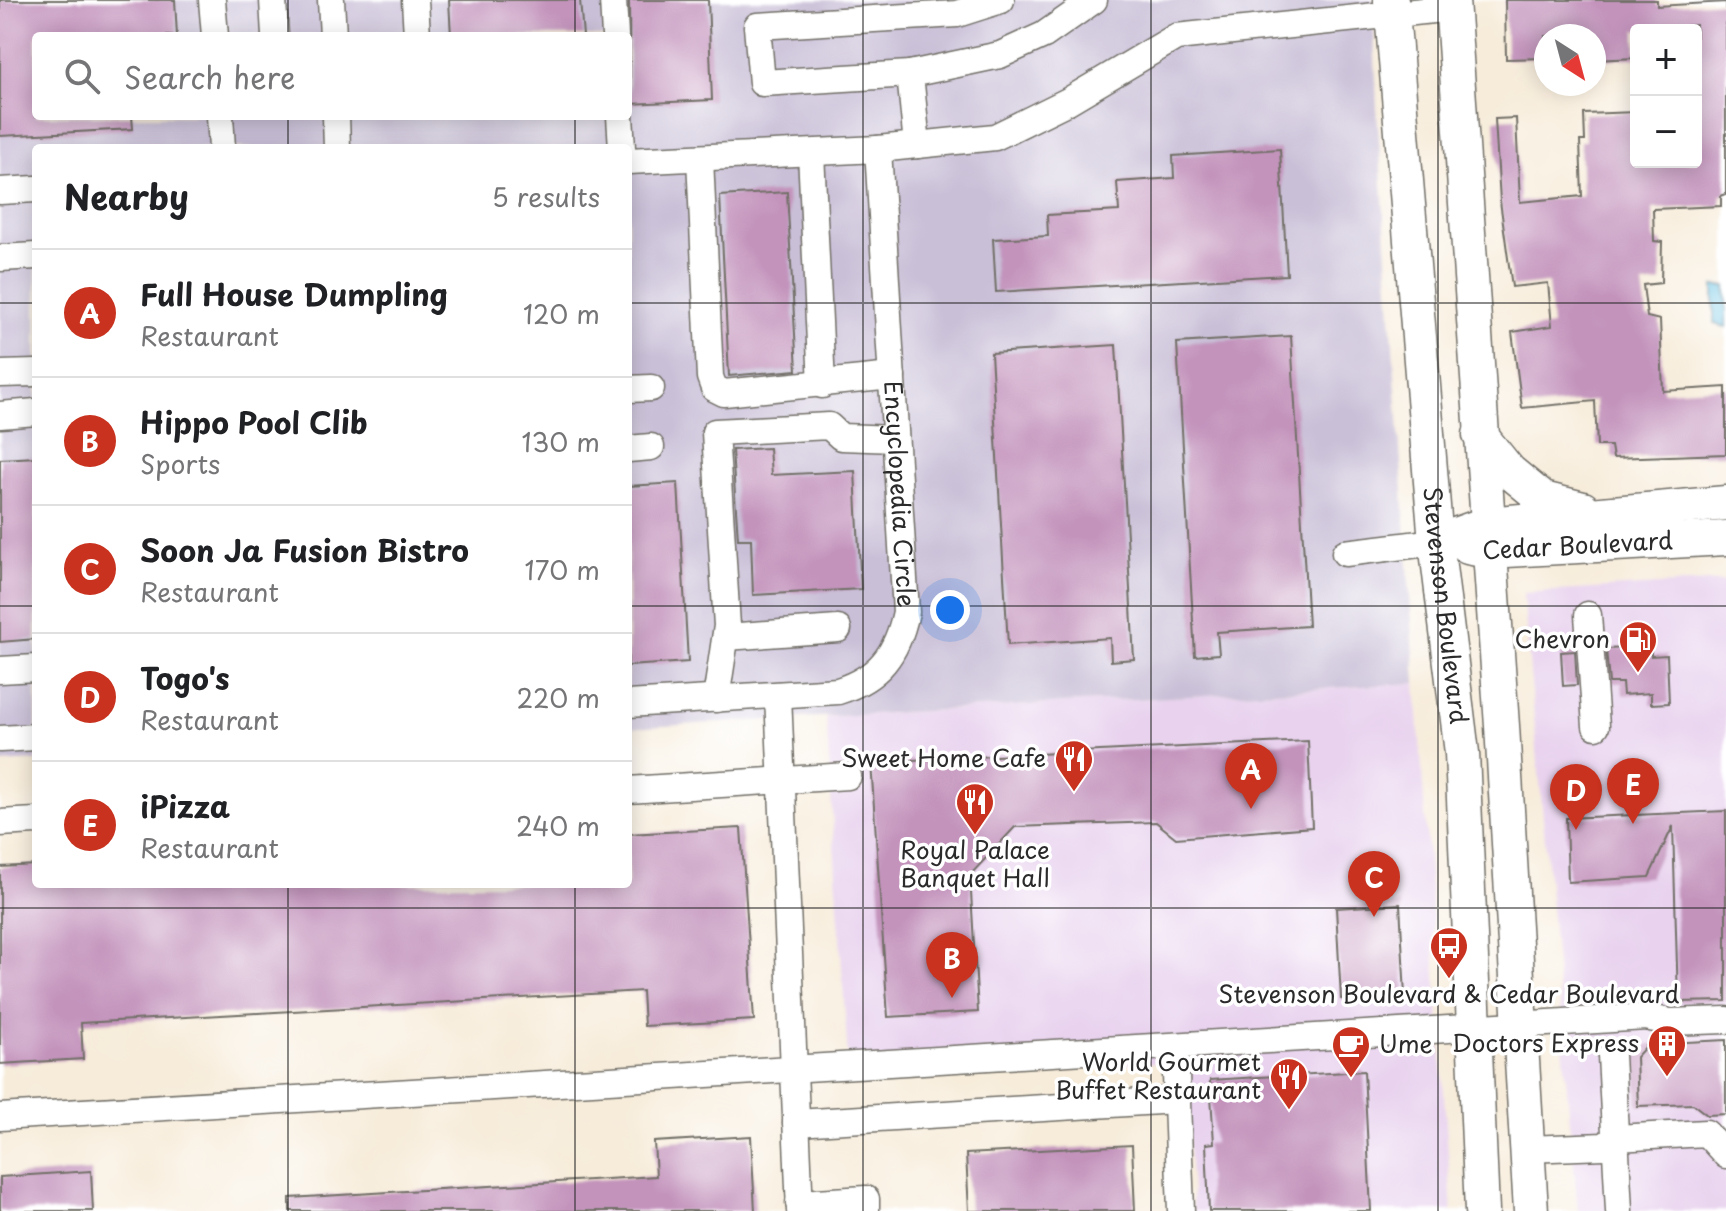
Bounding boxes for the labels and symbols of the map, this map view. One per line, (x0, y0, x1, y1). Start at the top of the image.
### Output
north arrow (1534, 24, 1606, 96)
street label: Encyclopedia Circle (876, 380, 926, 608)
street label: Stevenson Boulevard (1416, 486, 1478, 726)
street label: Cedar Boulevard (1481, 521, 1674, 567)
your location (930, 590, 970, 630)
fuel station icon: Chevron (1617, 619, 1659, 674)
place label: Chevron (1515, 620, 1610, 656)
restaurant icon: Sweet Home Cafe (1053, 738, 1095, 793)
place label: Sweet Home Cafe (841, 739, 1046, 775)
pin: A (1225, 743, 1277, 809)
pin: E (1607, 758, 1659, 824)
pin: D (1550, 764, 1602, 830)
restaurant icon: Royal Palace Banquet Hall (954, 781, 996, 836)
place label: Royal Palace Banquet Hall (900, 831, 1050, 895)
pin: C (1348, 851, 1400, 917)
bus stop icon: Stevenson Boulevard & Cedar Boulevard (1428, 925, 1470, 980)
pin: B (926, 932, 978, 998)
place label: Stevenson Boulevard & Cedar Boulevard (1219, 975, 1680, 1011)
building icon: Doctors Express (1646, 1023, 1688, 1078)
cafe icon: Ume (1330, 1024, 1372, 1079)
place label: Doctors Express (1452, 1024, 1639, 1060)
place label: Ume (1379, 1025, 1433, 1061)
place label: World Gourmet Buffet Restaurant (1055, 1043, 1261, 1107)
restaurant icon: World Gourmet Buffet Restaurant (1268, 1056, 1310, 1111)

